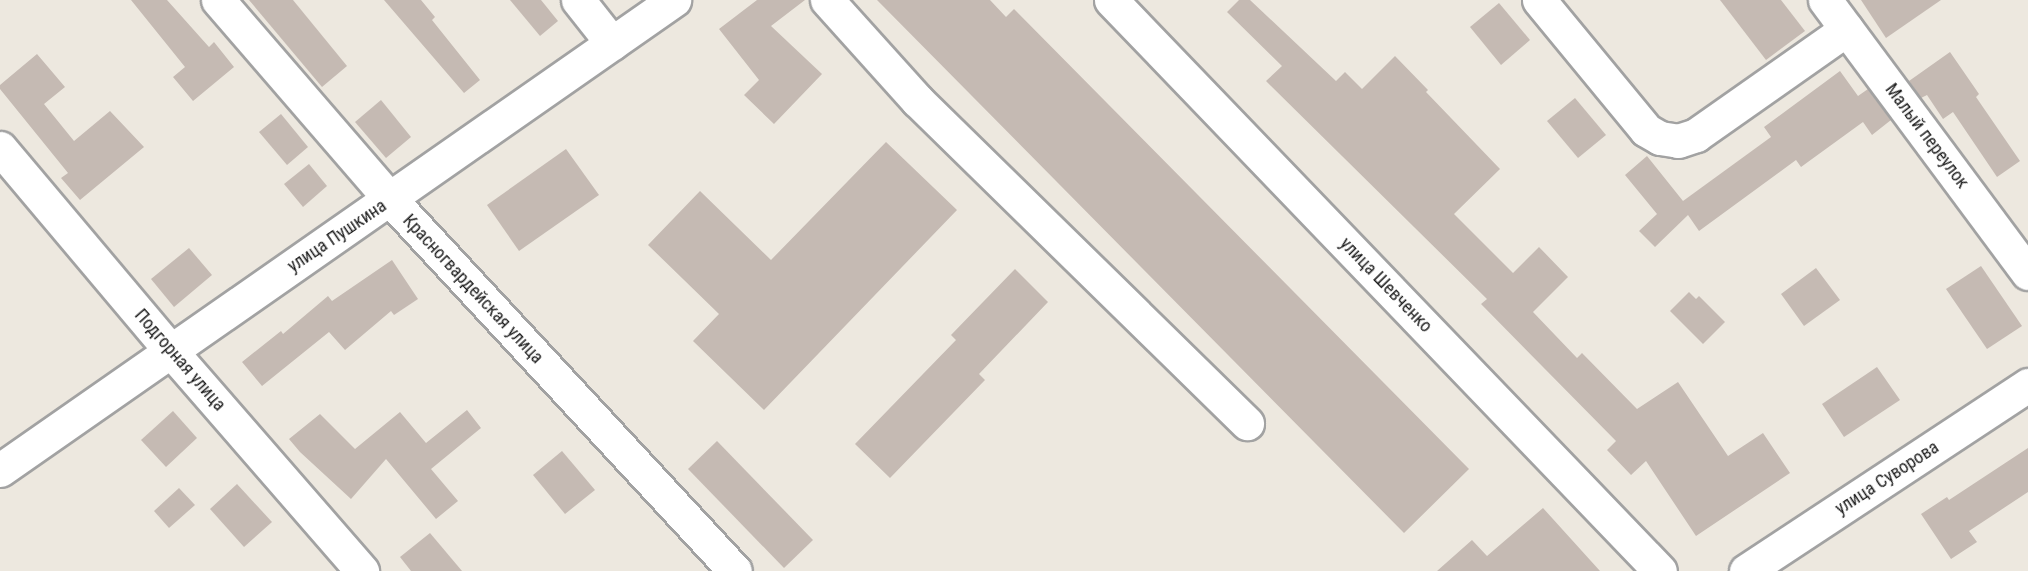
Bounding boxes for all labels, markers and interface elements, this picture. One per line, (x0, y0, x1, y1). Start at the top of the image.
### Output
street label: Малый переулок (1881, 79, 1973, 193)
street label: улица Пушкина (283, 195, 391, 277)
street label: Красногвардейская улица (398, 210, 548, 368)
street label: улица Шевченко (1335, 233, 1437, 337)
street label: Подгорная улица (130, 305, 230, 415)
street label: улица Суворова (1831, 437, 1943, 519)

